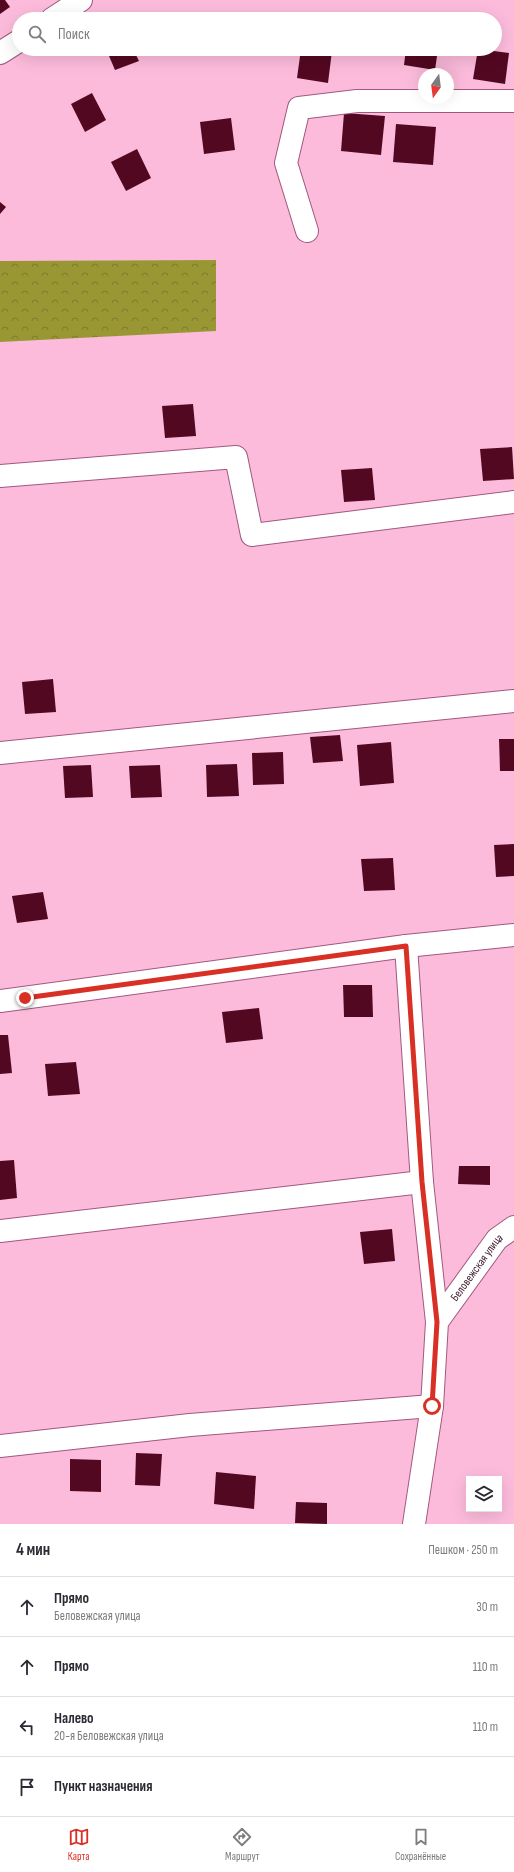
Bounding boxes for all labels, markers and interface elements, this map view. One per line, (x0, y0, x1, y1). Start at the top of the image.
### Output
search box (12, 12, 502, 56)
icon: search (26, 23, 48, 45)
text: Поиск (58, 25, 90, 44)
north arrow (418, 68, 454, 104)
route end (16, 989, 34, 1007)
street label: Беловежская улица (447, 1230, 506, 1304)
route start (423, 1397, 441, 1415)
map controls (466, 1476, 502, 1512)
button: layers (466, 1476, 502, 1512)
text: 4 мин (16, 1540, 50, 1560)
text: Пешком · 250 m (428, 1542, 498, 1558)
text: Прямо (54, 1589, 89, 1608)
icon: ahead (16, 1596, 38, 1618)
text: 30 m (476, 1599, 498, 1615)
text: Беловежская улица (54, 1608, 141, 1624)
icon: ahead (16, 1656, 38, 1678)
text: Прямо (54, 1657, 89, 1676)
text: 110 m (473, 1659, 498, 1675)
text: Налево (54, 1709, 94, 1728)
icon: left (16, 1716, 38, 1738)
text: 110 m (473, 1719, 498, 1735)
text: 20-я Беловежская улица (54, 1728, 164, 1744)
icon: arrive (16, 1776, 38, 1798)
text: Пункт назначения (54, 1777, 152, 1796)
tab: Карта (68, 1826, 90, 1863)
tab: Маршрут (225, 1826, 260, 1863)
tab: Сохранённые (395, 1826, 446, 1863)

